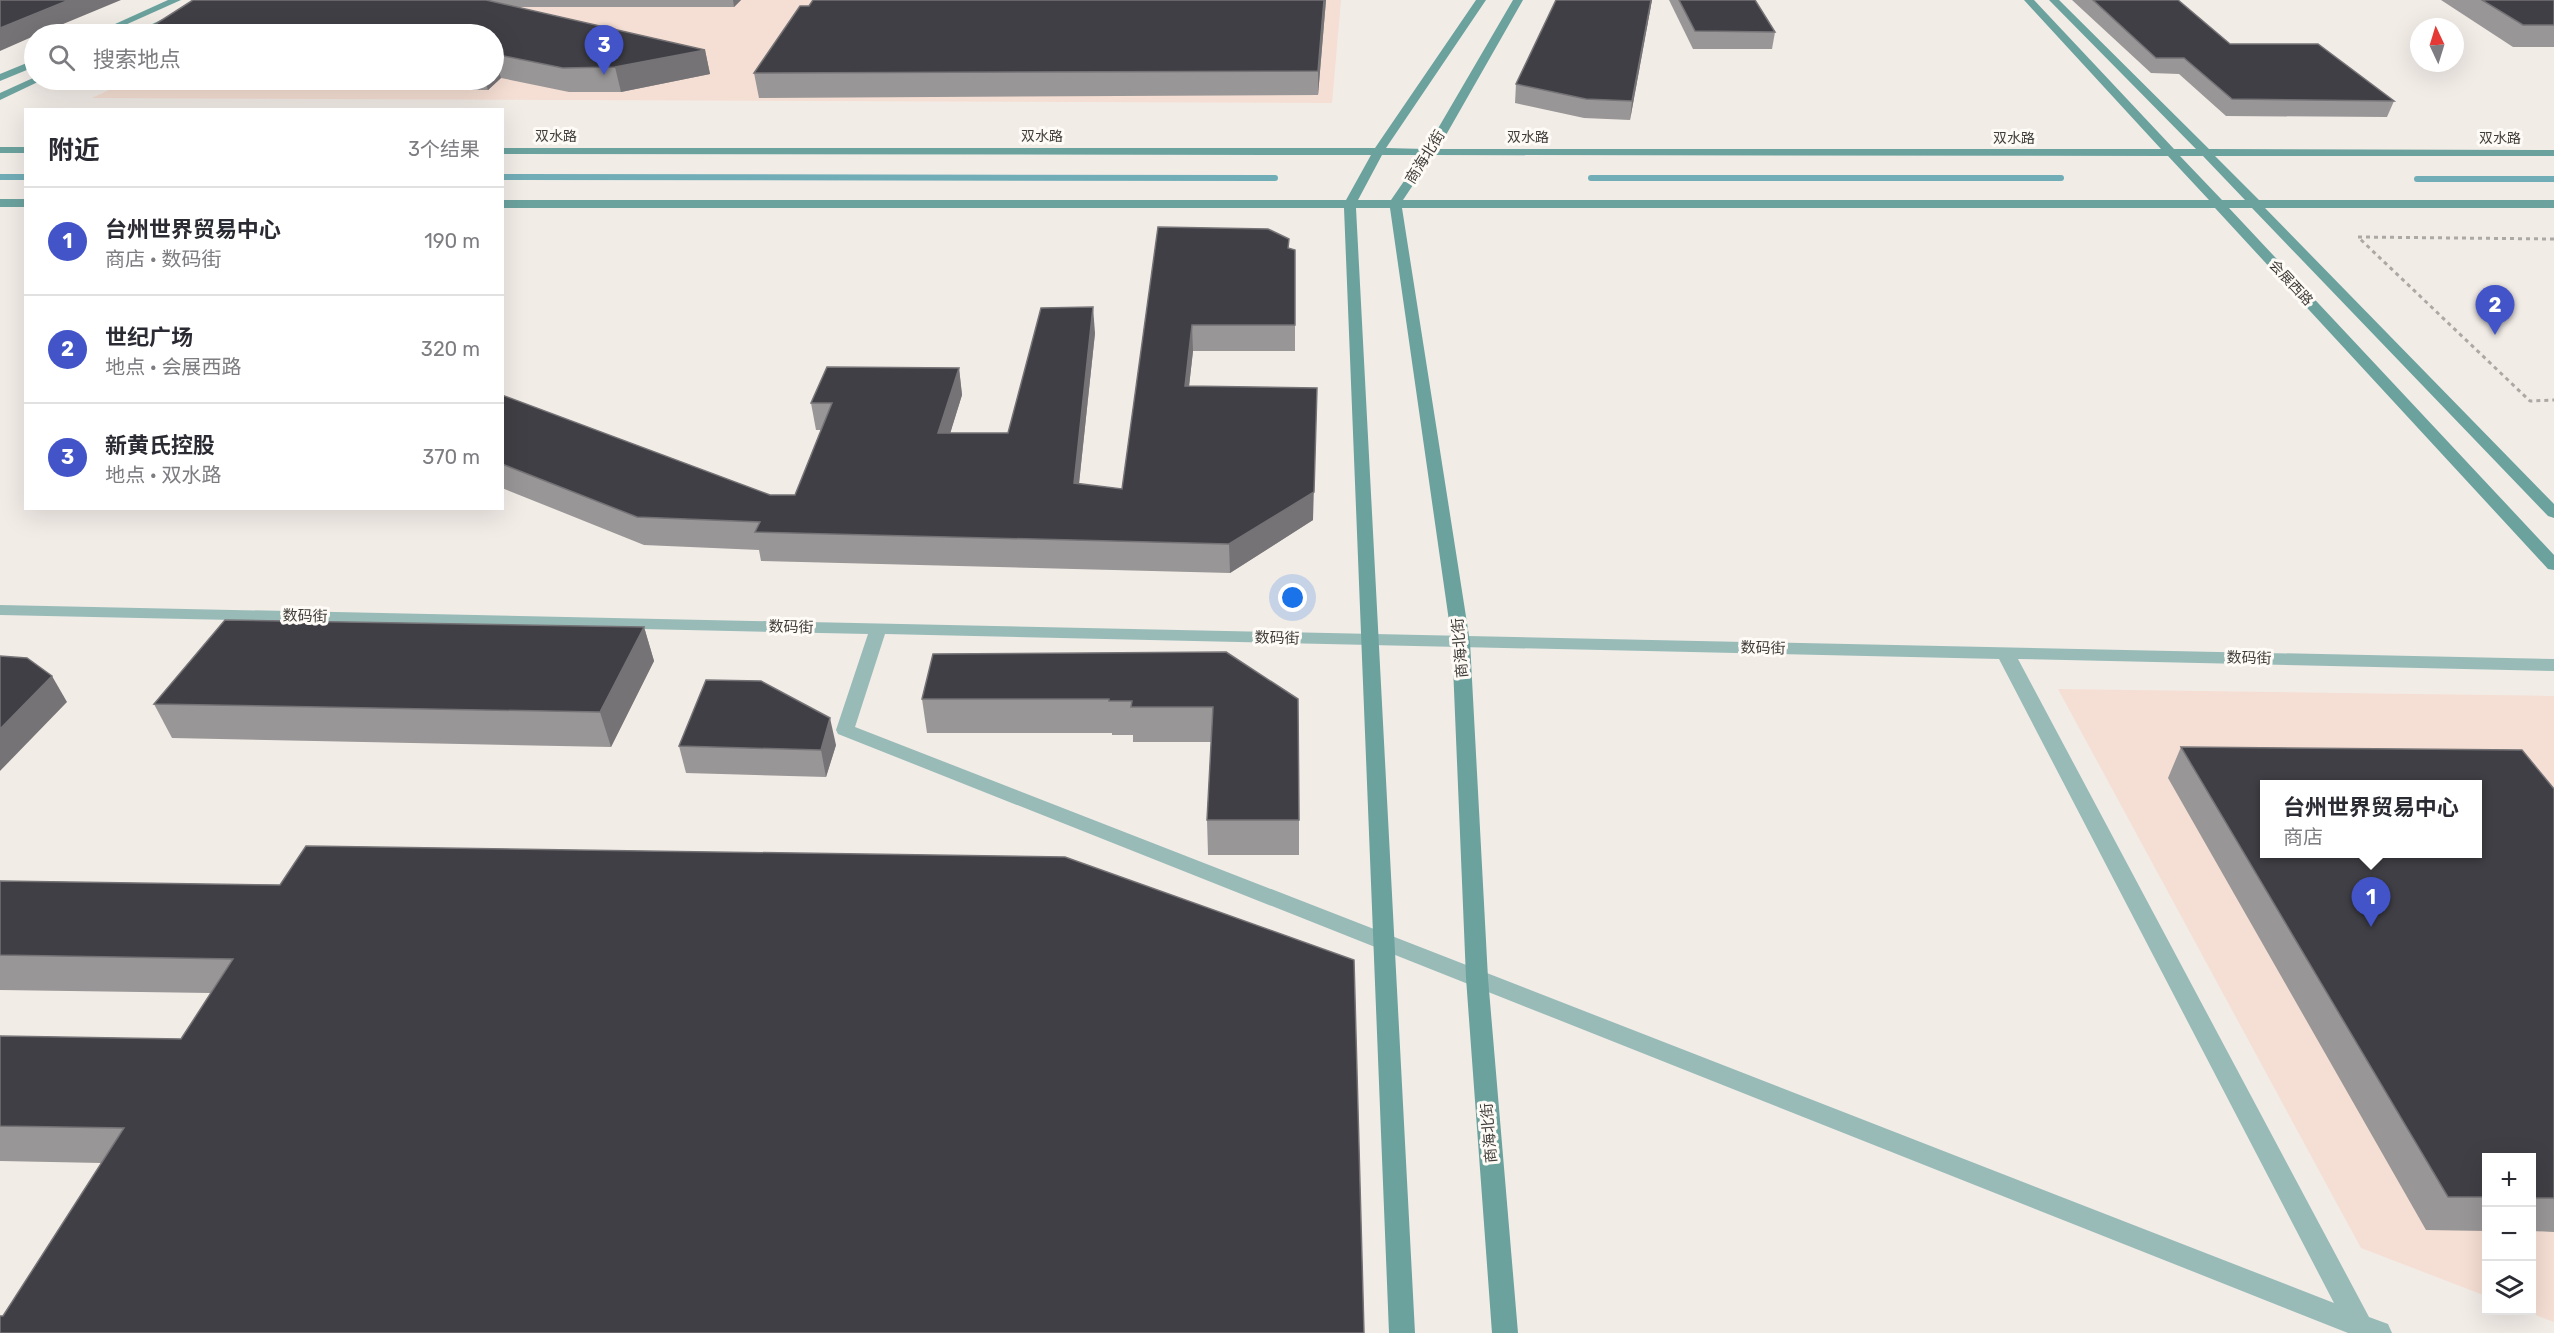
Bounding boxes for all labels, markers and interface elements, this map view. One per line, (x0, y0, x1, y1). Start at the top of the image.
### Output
north arrow (2410, 18, 2464, 72)
search box (24, 24, 504, 90)
pin: 3 (584, 26, 624, 75)
icon: search (45, 41, 78, 74)
text: 搜索地点 (93, 46, 181, 73)
street label: 商海北街 (1401, 127, 1449, 187)
street label: 双水路 (535, 128, 577, 145)
street label: 双水路 (1021, 128, 1063, 145)
street label: 双水路 (1507, 129, 1549, 146)
street label: 双水路 (1993, 130, 2035, 147)
street label: 双水路 (2479, 130, 2521, 147)
text: 附近 (48, 135, 100, 166)
text: 3个结果 (408, 137, 480, 161)
text: 台州世界贸易中心 (105, 216, 281, 243)
text: 1 (63, 229, 72, 253)
text: 190 m (424, 229, 480, 253)
text: 商店 · 数码街 (105, 247, 221, 271)
street label: 会展西路 (2266, 257, 2316, 309)
pin: 2 (2476, 286, 2514, 335)
text: 世纪广场 (105, 324, 193, 351)
text: 2 (61, 337, 74, 361)
text: 320 m (421, 337, 480, 361)
text: 地点 · 会展西路 (105, 355, 241, 379)
text: 新黄氏控股 (105, 432, 215, 459)
text: 3 (61, 445, 74, 469)
text: 370 m (422, 445, 480, 469)
text: 地点 · 双水路 (105, 463, 221, 487)
your location (1278, 583, 1307, 612)
street label: 数码街 (282, 607, 328, 625)
street label: 商海北街 (1448, 617, 1472, 679)
street label: 数码街 (768, 618, 814, 636)
street label: 数码街 (1254, 629, 1300, 647)
street label: 数码街 (1740, 639, 1786, 657)
street label: 数码街 (2226, 649, 2272, 667)
popup (2260, 780, 2482, 858)
text: 台州世界贸易中心 (2283, 794, 2459, 821)
text: 商店 (2283, 825, 2323, 849)
pin: 1 (2352, 878, 2390, 927)
street label: 商海北街 (1477, 1102, 1501, 1164)
map controls (2482, 1153, 2536, 1315)
button: + (2482, 1153, 2536, 1207)
button: − (2482, 1207, 2536, 1261)
button: layers (2482, 1261, 2536, 1315)

